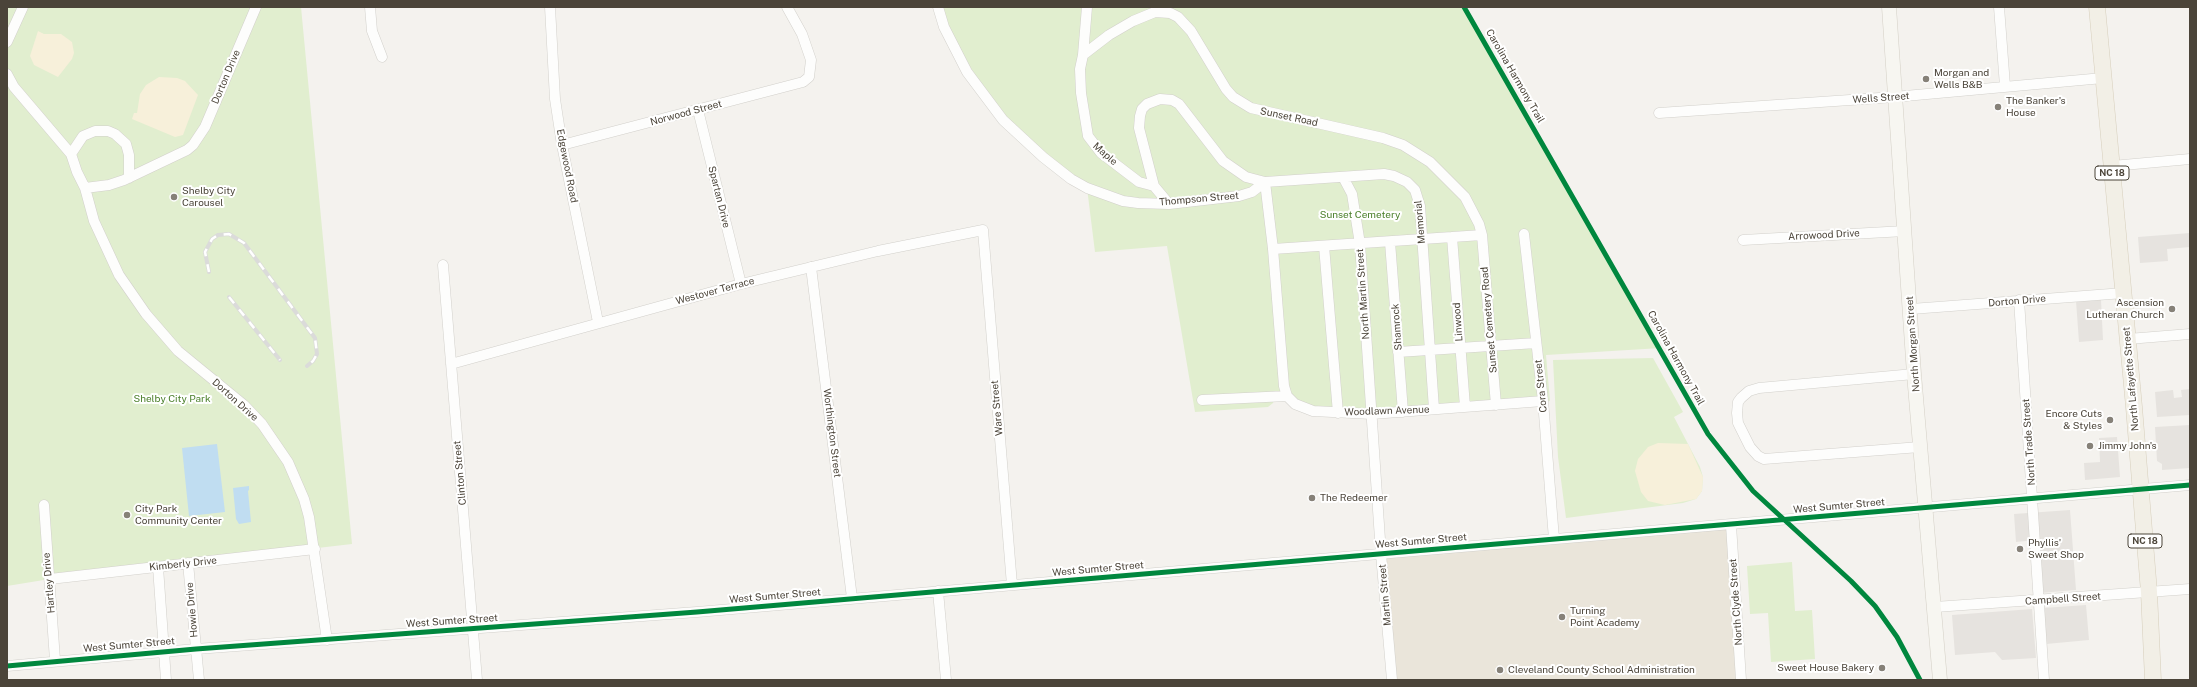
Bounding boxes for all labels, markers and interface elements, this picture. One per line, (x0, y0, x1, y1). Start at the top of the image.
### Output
street label: Carolina Harmony Trail (1483, 27, 1547, 125)
street label: Dorton Drive (209, 48, 243, 106)
place label: Morgan and Wells B&B (1934, 67, 1989, 90)
marker: Morgan and Wells B&B (1921, 74, 1931, 84)
street label: Wells Street (1852, 90, 1910, 106)
place label: The Banker's House (2006, 95, 2066, 118)
street label: Norwood Street (649, 98, 723, 128)
marker: The Banker's House (1993, 102, 2003, 112)
street label: Sunset Road (1259, 105, 1319, 129)
street label: Edgewood Road (554, 128, 580, 204)
street label: Maple (1090, 140, 1120, 168)
street label: Spartan Drive (706, 165, 732, 229)
road number: NC 18 (2095, 166, 2129, 180)
place label: Shelby City Carousel (182, 185, 235, 208)
street label: Thompson Street (1159, 190, 1239, 208)
marker: Shelby City Carousel (169, 192, 179, 202)
street label: Memorial (1412, 200, 1428, 244)
park label: Sunset Cemetery (1320, 209, 1400, 221)
street label: Arrowood Drive (1788, 227, 1860, 243)
street label: North Martin Street (1354, 248, 1372, 340)
street label: Sunset Cemetery Road (1478, 266, 1500, 374)
street label: Westover Terrace (674, 275, 756, 307)
street label: Dorton Drive (1988, 293, 2046, 309)
street label: North Morgan Street (1904, 296, 1922, 392)
place label: Ascension Lutheran Church (2086, 297, 2164, 320)
street label: Linwood (1451, 302, 1465, 342)
street label: Shamrock (1389, 303, 1405, 351)
marker: Ascension Lutheran Church (2167, 304, 2177, 314)
street label: Carolina Harmony Trail (1645, 309, 1707, 407)
street label: North Lafayette Street (2120, 326, 2142, 432)
street label: Cora Street (1532, 359, 1550, 413)
street label: Dorton Drive (209, 376, 261, 424)
street label: Ware Street (989, 380, 1005, 436)
street label: Worthington Street (821, 388, 843, 478)
park label: Shelby City Park (133, 393, 211, 405)
street label: North Trade Street (2020, 398, 2038, 486)
street label: Woodlawn Avenue (1344, 404, 1430, 418)
place label: Encore Cuts & Styles (2046, 408, 2102, 432)
marker: Encore Cuts & Styles (2105, 415, 2115, 425)
street label: Clinton Street (451, 440, 469, 506)
place label: Jimmy John's (2098, 440, 2157, 452)
marker: Jimmy John's (2085, 441, 2095, 451)
place label: The Redeemer (1320, 492, 1388, 504)
marker: The Redeemer (1307, 493, 1317, 503)
street label: West Sumter Street (1793, 496, 1885, 516)
place label: City Park Community Center (135, 503, 222, 526)
marker: City Park Community Center (122, 510, 132, 520)
street label: West Sumter Street (1375, 531, 1467, 551)
road number: NC 18 (2128, 534, 2162, 548)
place label: Phyllis' Sweet Shop (2028, 537, 2084, 560)
marker: Phyllis' Sweet Shop (2015, 544, 2025, 554)
street label: Hartley Drive (40, 552, 58, 614)
street label: Kimberly Drive (149, 554, 217, 574)
street label: North Clyde Street (1727, 558, 1745, 646)
street label: West Sumter Street (1052, 559, 1144, 579)
street label: Martin Street (1376, 564, 1394, 626)
street label: Howie Drive (184, 582, 200, 638)
street label: West Sumter Street (729, 586, 821, 606)
street label: Campbell Street (2025, 590, 2101, 608)
place label: Turning Point Academy (1570, 605, 1640, 628)
street label: West Sumter Street (406, 612, 498, 630)
marker: Turning Point Academy (1557, 612, 1567, 622)
street label: West Sumter Street (83, 635, 175, 655)
place label: Sweet House Bakery (1777, 662, 1874, 674)
marker: Sweet House Bakery (1877, 663, 1887, 673)
place label: Cleveland County School Administration (1508, 664, 1695, 676)
marker: Cleveland County School Administration (1495, 665, 1505, 675)

